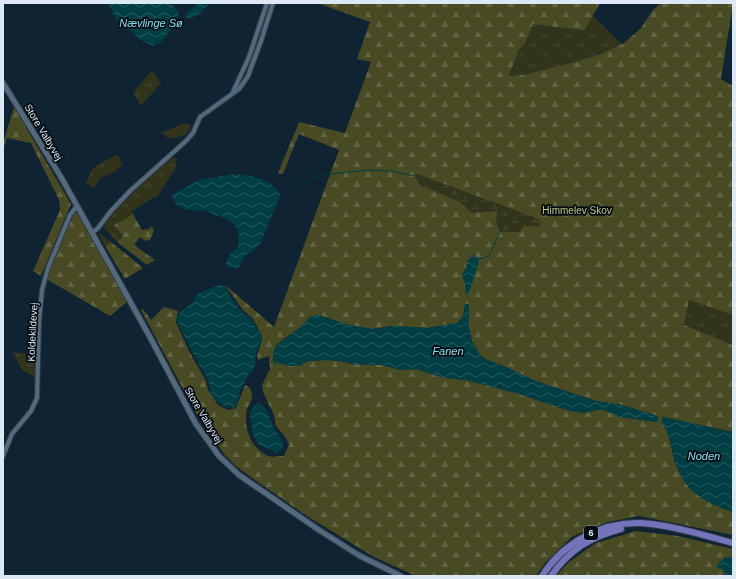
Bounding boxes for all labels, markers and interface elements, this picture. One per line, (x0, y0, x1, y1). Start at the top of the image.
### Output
water label: Nævlinge Sø (119, 17, 183, 29)
street label: Store Valbyvej (22, 102, 65, 162)
park label: Himmelev Skov (542, 205, 612, 216)
street label: Koldekildevej (25, 302, 40, 362)
water label: Fanen (432, 345, 464, 357)
street label: Store Valbyvej (182, 385, 225, 445)
water label: Noden (688, 450, 720, 462)
road number: 6 (584, 526, 598, 540)

